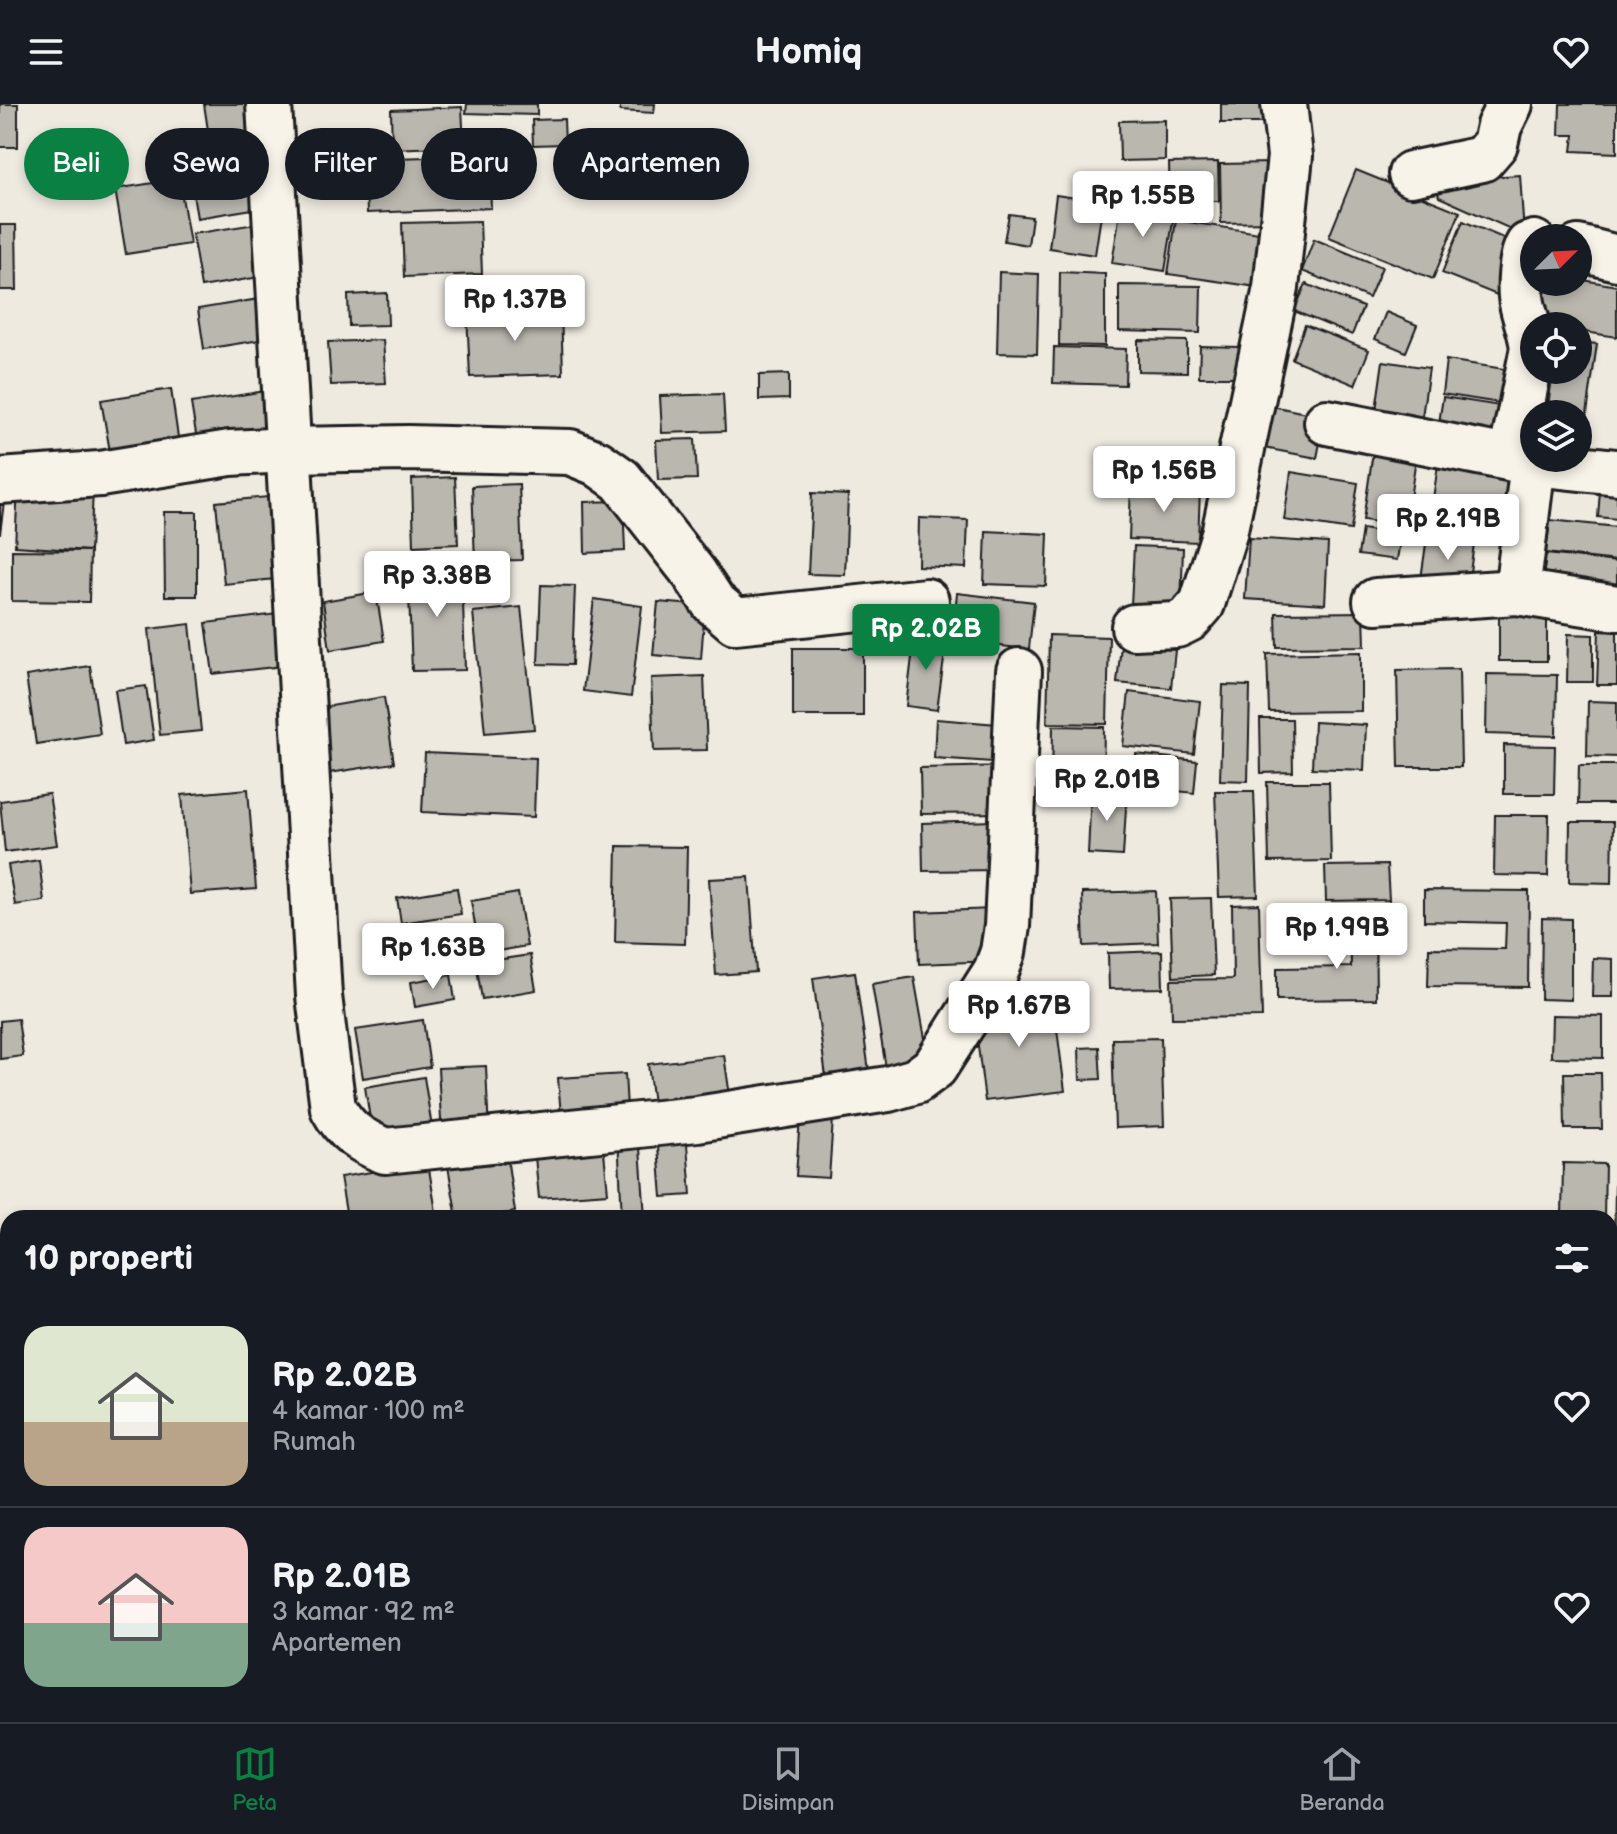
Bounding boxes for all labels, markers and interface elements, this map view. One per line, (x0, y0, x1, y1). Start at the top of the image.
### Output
icon: menu (24, 30, 68, 74)
icon: heart (1549, 30, 1593, 74)
text: Homiq (755, 31, 862, 74)
chip: Beli (24, 128, 129, 200)
chip: Sewa (145, 128, 269, 200)
chip: Filter (285, 128, 405, 200)
chip: Baru (421, 128, 537, 200)
chip: Apartemen (553, 128, 749, 200)
pin: Rp 1.55B (1060, 171, 1226, 239)
text: Rp 1.55B (1091, 181, 1195, 212)
north arrow (1520, 224, 1592, 296)
map controls (1520, 224, 1592, 472)
pin: Rp 1.37B (432, 275, 598, 343)
text: Rp 1.37B (463, 285, 567, 316)
button: locate (1520, 312, 1592, 384)
button: layers (1520, 400, 1592, 472)
pin: Rp 1.56B (1081, 446, 1247, 514)
text: Rp 1.56B (1111, 456, 1217, 487)
pin: Rp 2.19B (1365, 494, 1531, 562)
text: Rp 2.19B (1395, 504, 1501, 535)
pin: Rp 3.38B (354, 551, 520, 619)
text: Rp 3.38B (382, 561, 492, 592)
pin: Rp 2.02B (843, 604, 1009, 672)
text: Rp 2.02B (870, 614, 982, 645)
pin: Rp 2.01B (1024, 755, 1190, 823)
text: Rp 2.01B (1054, 765, 1160, 796)
pin: Rp 1.99B (1254, 903, 1420, 971)
text: Rp 1.99B (1284, 913, 1390, 944)
pin: Rp 1.63B (350, 923, 516, 991)
text: Rp 1.63B (380, 933, 486, 964)
pin: Rp 1.67B (936, 981, 1102, 1049)
text: Rp 1.67B (967, 991, 1071, 1022)
icon: filters (1550, 1236, 1594, 1280)
text: 10 properti (24, 1238, 193, 1279)
text: Rp 2.02B (272, 1355, 417, 1396)
icon: home (88, 1358, 184, 1454)
icon: heart (1550, 1384, 1594, 1428)
text: 4 kamar · 100 m² (272, 1396, 465, 1427)
text: Rumah (272, 1427, 356, 1458)
text: Rp 2.01B (272, 1556, 411, 1597)
icon: home (88, 1559, 184, 1655)
icon: heart (1550, 1585, 1594, 1629)
text: 3 kamar · 92 m² (272, 1597, 455, 1628)
text: Apartemen (272, 1628, 402, 1659)
tab: Peta (232, 1742, 277, 1817)
tab: Disimpan (741, 1742, 835, 1817)
tab: Beranda (1299, 1742, 1385, 1817)

